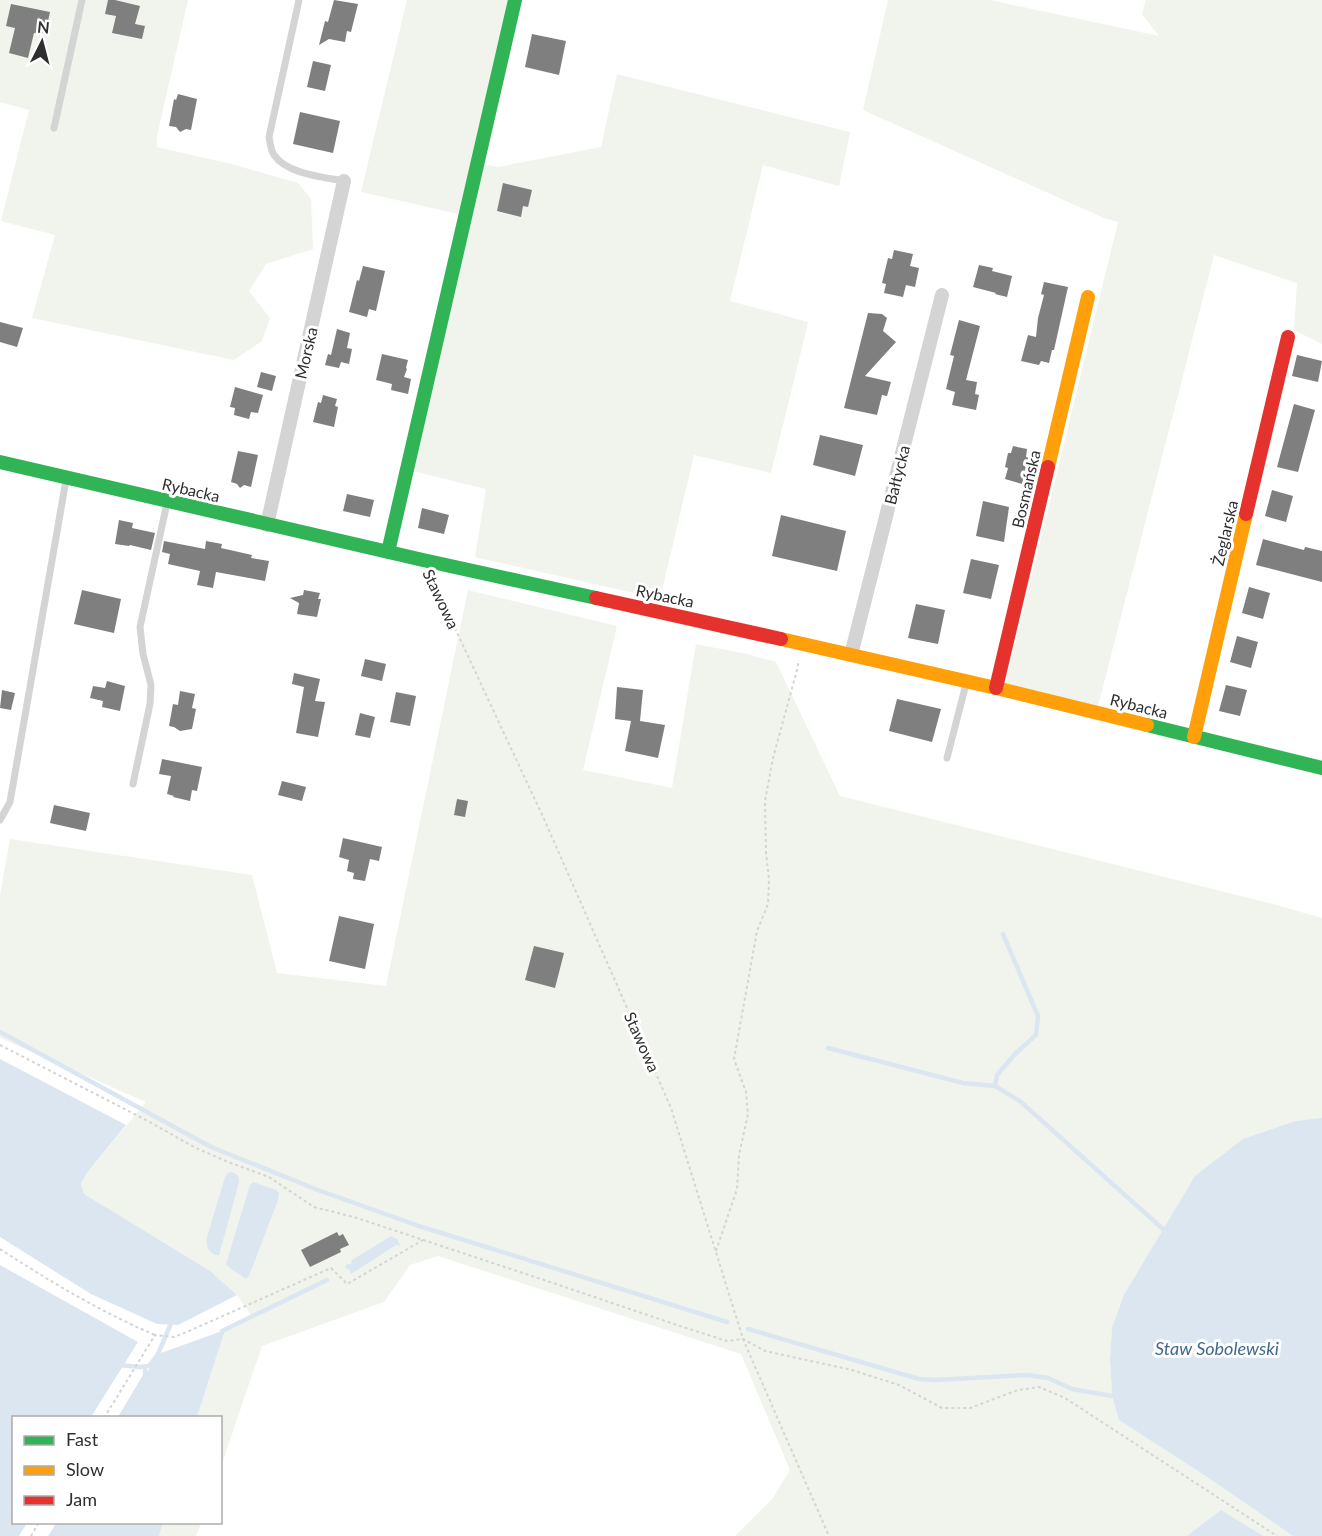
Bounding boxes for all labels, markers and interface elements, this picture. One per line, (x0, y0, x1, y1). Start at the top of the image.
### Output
north arrow (12, 12, 72, 72)
text: N (36, 16, 51, 37)
street label: Morska (290, 325, 321, 381)
street label: Bałtycka (880, 443, 913, 507)
street label: Bosmańska (1007, 448, 1044, 530)
street label: Rybacka (160, 474, 222, 505)
street label: Żeglarska (1208, 498, 1241, 567)
street label: Stawowa (419, 566, 464, 632)
street label: Rybacka (634, 580, 696, 611)
street label: Rybacka (1108, 689, 1170, 722)
street label: Stawowa (621, 1009, 664, 1075)
water label: Staw Sobolewski (1155, 1337, 1279, 1359)
legend (12, 1416, 222, 1524)
text: Fast (66, 1428, 99, 1450)
text: Slow (66, 1458, 104, 1480)
text: Jam (66, 1488, 97, 1510)

